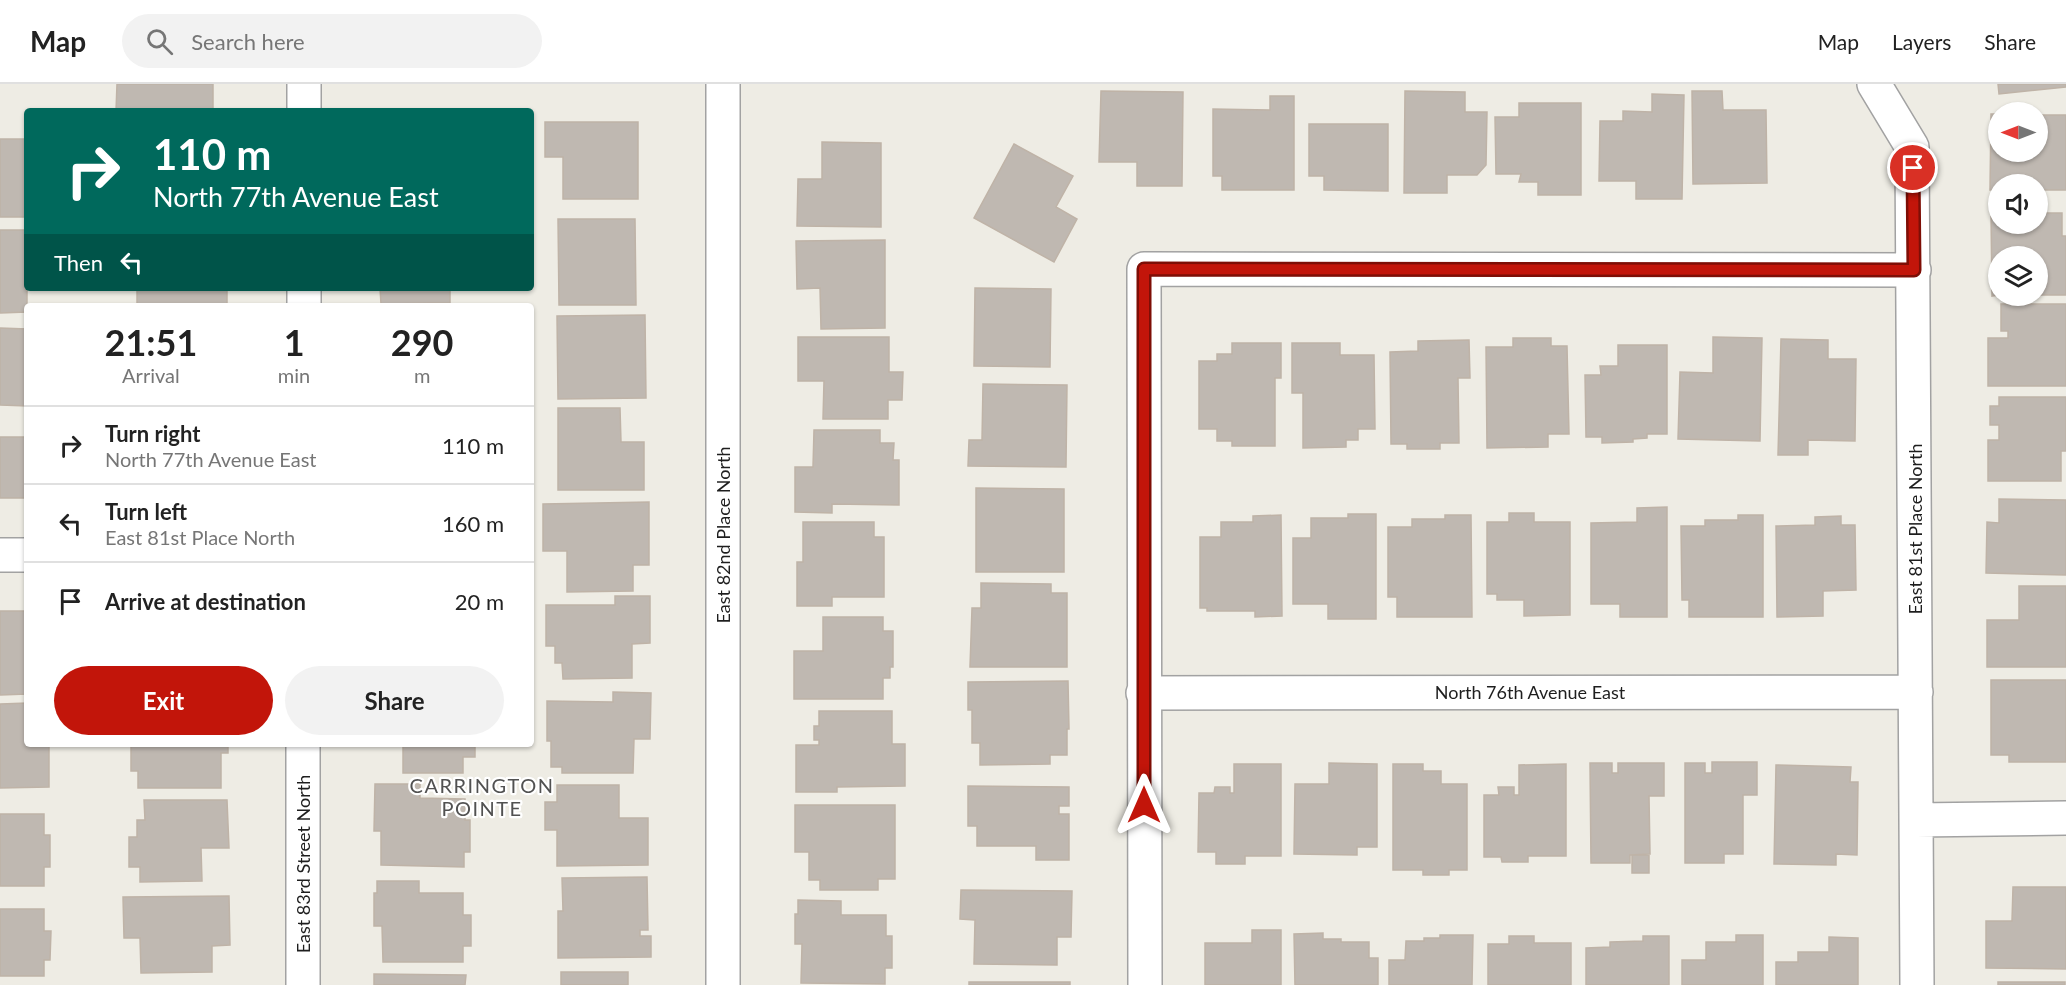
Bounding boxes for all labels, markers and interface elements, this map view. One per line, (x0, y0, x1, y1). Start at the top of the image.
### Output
search box (122, 14, 542, 68)
text: Map (30, 24, 86, 58)
icon: search (143, 25, 176, 58)
text: Search here (191, 28, 305, 55)
text: Map (1818, 29, 1859, 54)
text: Layers (1892, 29, 1951, 54)
text: Share (1984, 29, 2036, 54)
north arrow (1988, 102, 2048, 162)
map controls (1988, 102, 2048, 306)
text: 110 m (153, 129, 271, 179)
icon: right (54, 132, 132, 210)
pin (1887, 142, 1938, 193)
icon: arrive (1896, 151, 1929, 184)
button: sound (1988, 174, 2048, 234)
text: North 77th Avenue East (153, 180, 439, 213)
icon: left (115, 246, 148, 279)
button: layers (1988, 246, 2048, 306)
text: Then (54, 249, 103, 276)
text: 21:51 (105, 320, 197, 364)
text: 1 (284, 320, 305, 364)
text: 290 (391, 320, 453, 364)
text: Arrival (122, 363, 180, 387)
text: min (278, 363, 310, 387)
text: m (414, 363, 430, 387)
text: Turn right (105, 420, 200, 447)
icon: right (54, 429, 87, 462)
text: 110 m (442, 432, 504, 459)
street label: East 81st Place North (1904, 443, 1926, 615)
text: North 77th Avenue East (105, 447, 317, 471)
street label: East 82nd Place North (712, 447, 734, 623)
text: Turn left (105, 498, 187, 525)
icon: left (54, 507, 87, 540)
text: 160 m (442, 510, 504, 537)
text: East 81st Place North (105, 525, 295, 549)
icon: arrive (54, 585, 87, 618)
text: Arrive at destination (105, 588, 306, 615)
text: 20 m (455, 588, 504, 615)
button: Exit (54, 666, 273, 735)
button: Share (285, 666, 504, 735)
street label: North 76th Avenue East (1435, 681, 1626, 703)
district label: CARRINGTON POINTE (410, 773, 554, 820)
position arrow (1112, 773, 1176, 837)
street label: East 83rd Street North (292, 775, 314, 953)

